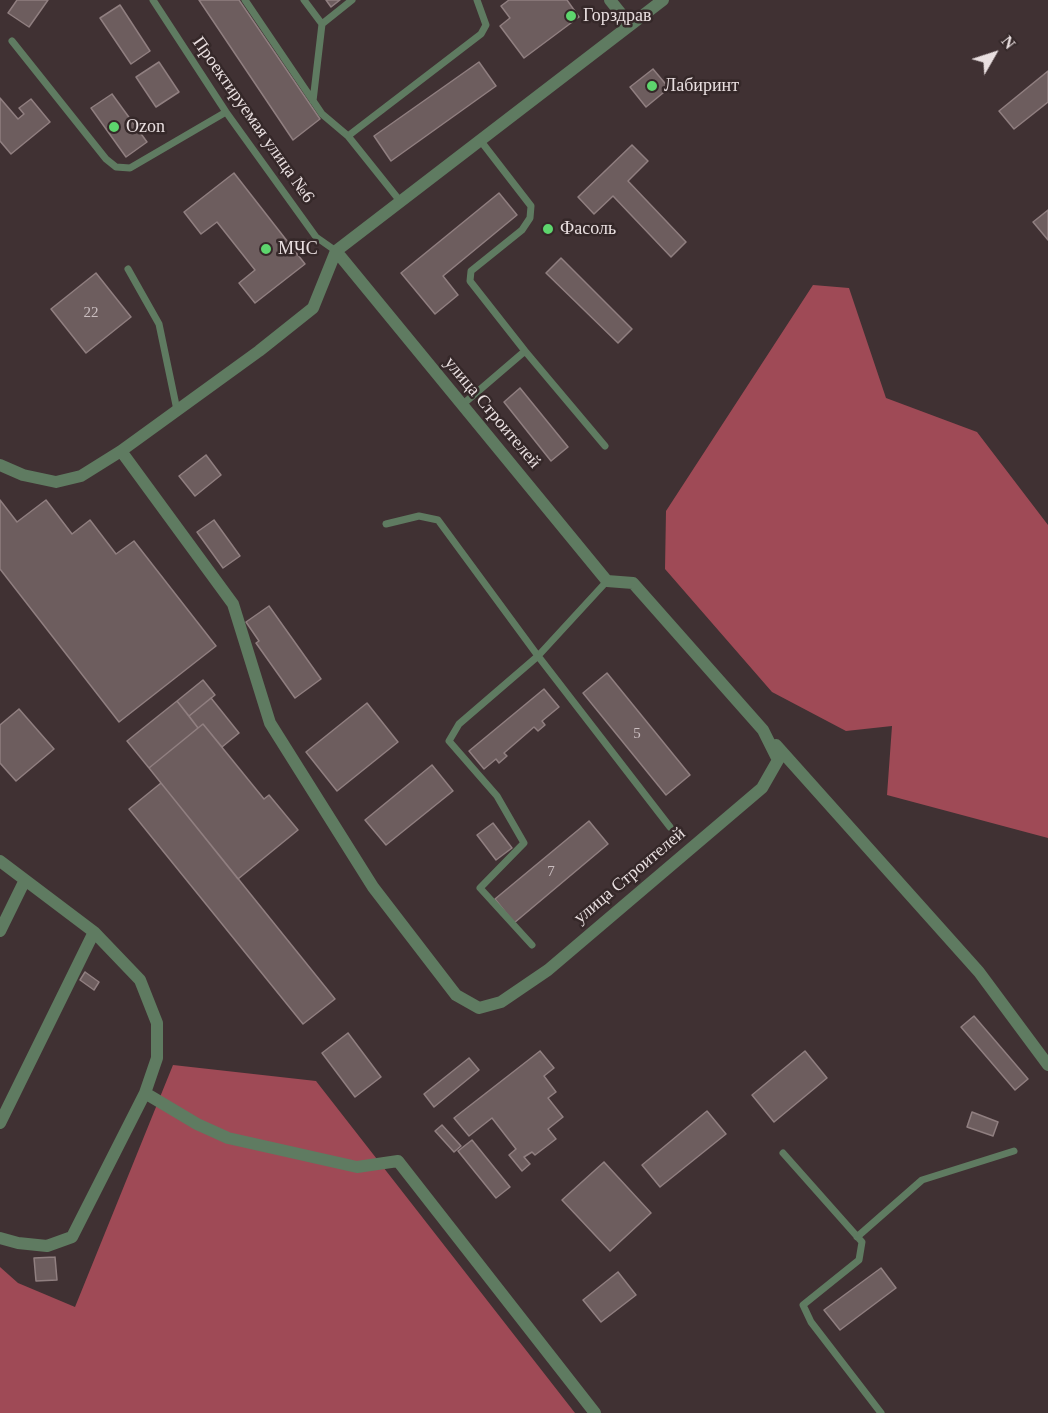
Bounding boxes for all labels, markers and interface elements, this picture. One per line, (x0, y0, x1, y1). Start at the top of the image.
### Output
place label: Горздрав (583, 5, 651, 27)
marker: Горздрав (564, 9, 578, 23)
north arrow (964, 24, 1024, 84)
street label: Проектируемая улица №6 (187, 33, 319, 207)
text: N (998, 33, 1019, 52)
place label: Лабиринт (664, 75, 739, 97)
marker: Лабиринт (645, 79, 659, 93)
place label: Ozon (126, 116, 165, 138)
marker: Ozon (107, 120, 121, 134)
place label: Фасоль (560, 218, 616, 240)
marker: Фасоль (541, 222, 555, 236)
place label: МЧС (278, 238, 318, 260)
marker: МЧС (259, 242, 273, 256)
house number: 22 (84, 304, 98, 322)
street label: улица Строителей (439, 353, 545, 473)
house number: 5 (633, 725, 641, 743)
street label: улица Строителей (570, 823, 690, 929)
house number: 7 (547, 863, 555, 881)

